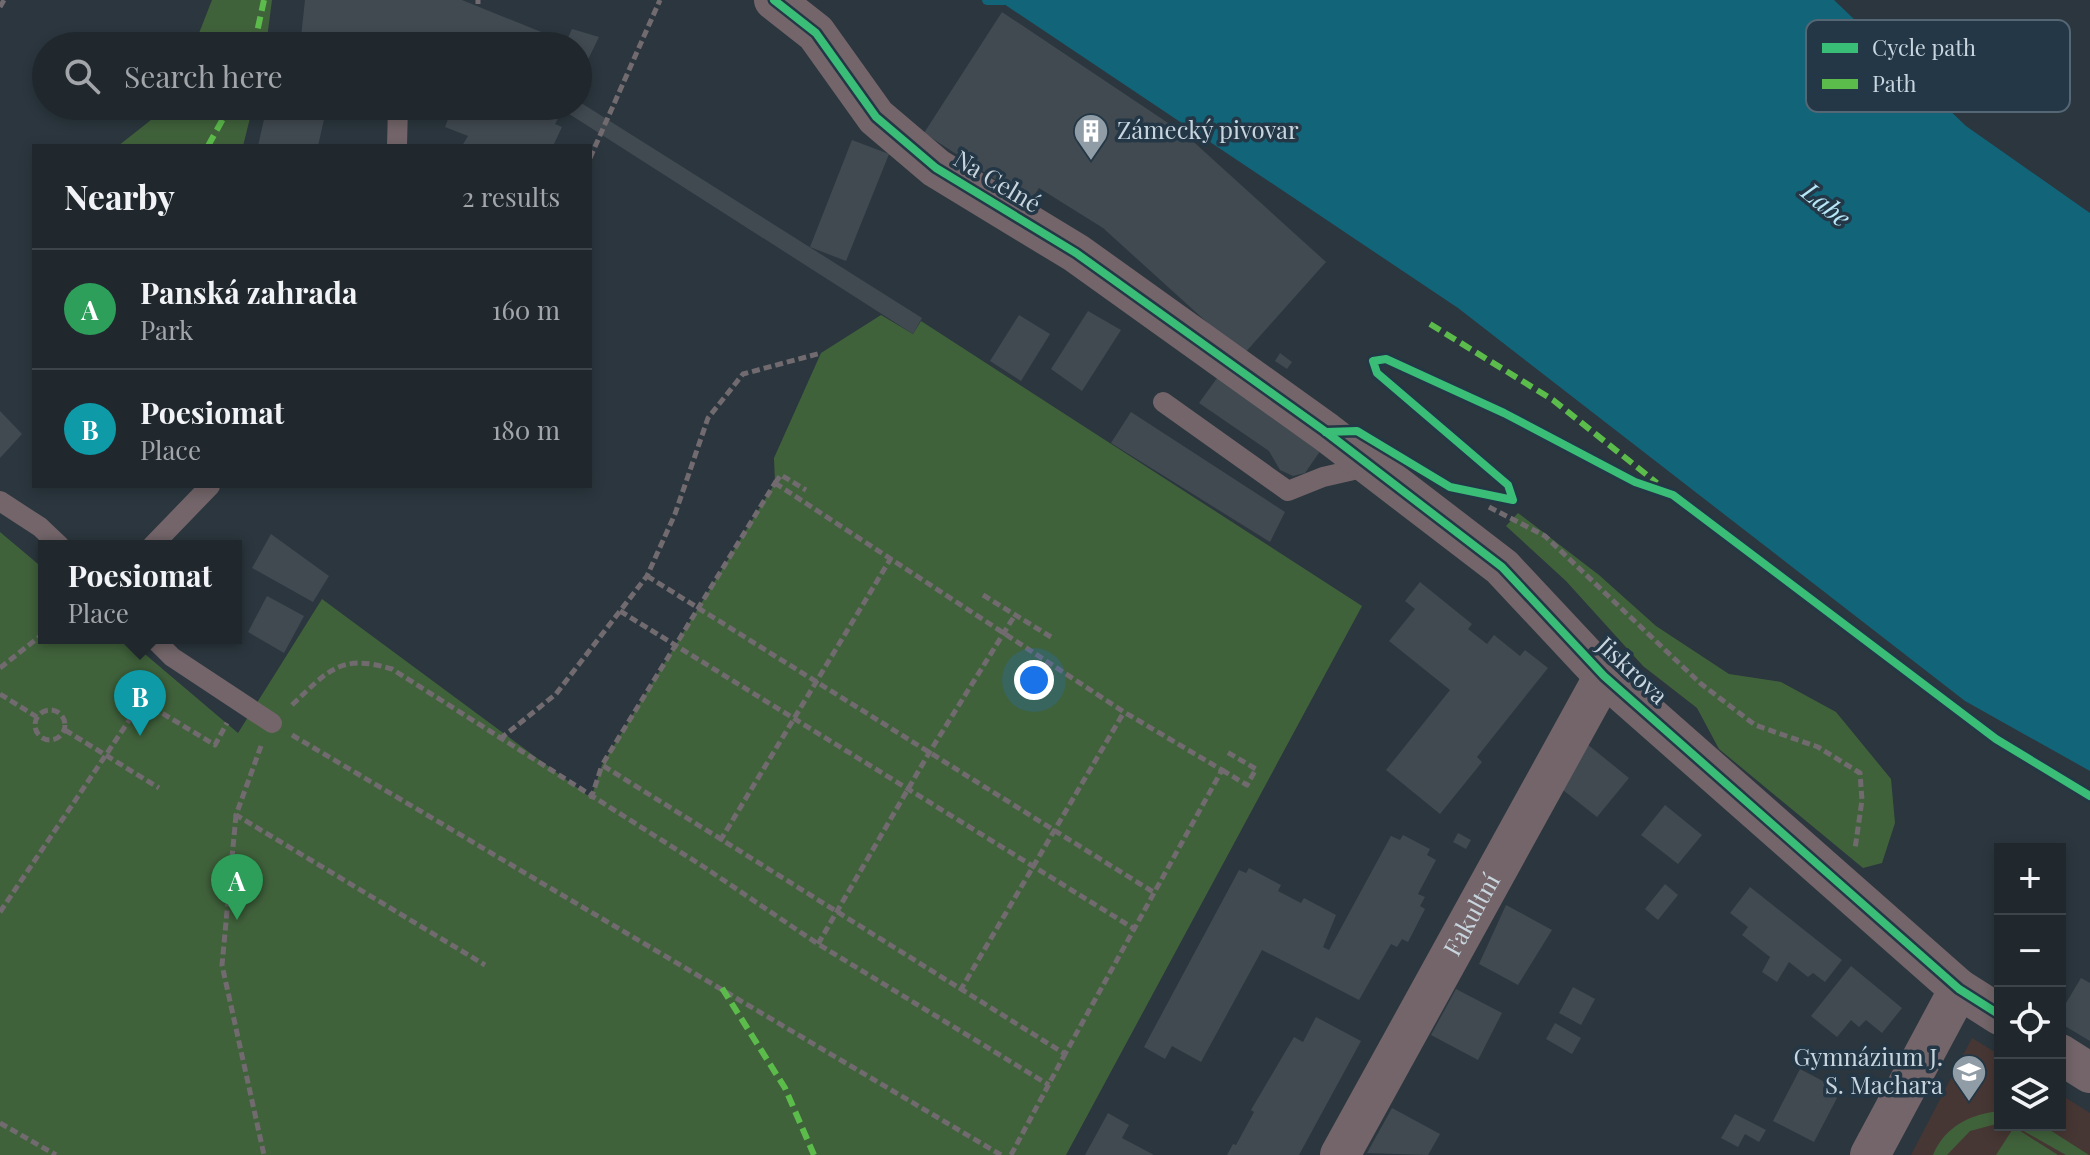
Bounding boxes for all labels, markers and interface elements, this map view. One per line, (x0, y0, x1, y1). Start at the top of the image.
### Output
legend (1806, 20, 2070, 112)
search box (32, 32, 592, 120)
text: Cycle path (1872, 32, 1976, 62)
icon: search (60, 54, 104, 98)
text: Search here (124, 56, 283, 96)
text: Path (1872, 68, 1916, 98)
building icon: Zámecký pivovar (1072, 112, 1110, 162)
place label: Zámecký pivovar (1117, 113, 1299, 145)
street label: Na Celné (949, 142, 1047, 219)
text: Nearby (64, 173, 175, 219)
water label: Labe (1795, 173, 1859, 234)
text: 2 results (462, 179, 560, 214)
text: Panská zahrada (140, 272, 358, 312)
text: A (81, 292, 99, 327)
text: 160 m (492, 292, 560, 327)
text: Park (140, 312, 193, 347)
text: Poesiomat (140, 392, 284, 432)
text: B (81, 412, 99, 447)
text: 180 m (492, 412, 560, 447)
text: Place (140, 432, 201, 467)
popup (38, 540, 242, 644)
text: Poesiomat (68, 555, 212, 595)
text: Place (68, 595, 129, 630)
street label: Jiskrova (1590, 628, 1676, 710)
your location (1014, 660, 1054, 700)
pin: B (114, 670, 166, 736)
map controls (1994, 843, 2066, 1131)
button: + (1994, 843, 2066, 915)
pin: A (211, 854, 263, 920)
street label: Fakultní (1435, 867, 1506, 961)
button: − (1994, 915, 2066, 987)
button: locate (1994, 987, 2066, 1059)
place label: Gymnázium J. S. Machara (1793, 1040, 1943, 1100)
school or university icon: Gymnázium J. S. Machara (1950, 1053, 1988, 1103)
button: layers (1994, 1059, 2066, 1131)

